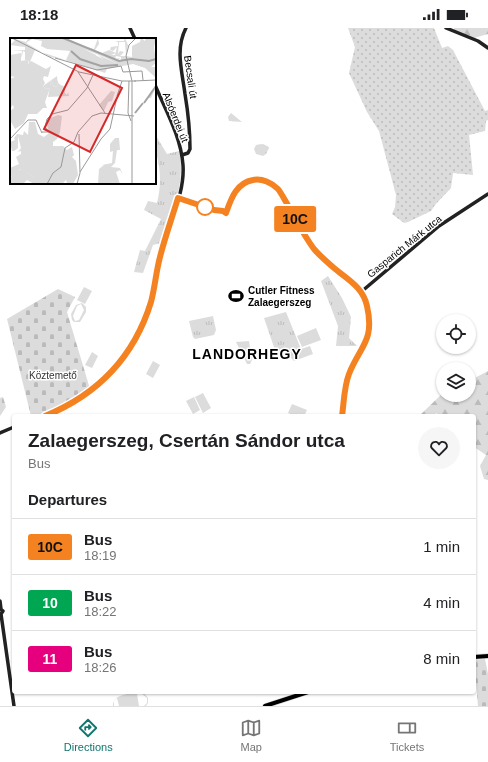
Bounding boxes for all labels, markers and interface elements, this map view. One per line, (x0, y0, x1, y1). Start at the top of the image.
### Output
text: 18:18 (20, 6, 58, 23)
inset map (10, 38, 156, 184)
street label: Becsali út (182, 55, 199, 100)
street label: Alsóerdei út (161, 91, 191, 144)
unlabelled marker (196, 198, 214, 216)
line badge: 10C (272, 206, 318, 232)
text: 10C (282, 211, 308, 227)
street label: Gasparich Márk utca (365, 213, 444, 280)
place label: Cutler Fitness Zalaegerszeg (248, 285, 315, 308)
sports icon: Cutler Fitness Zalaegerszeg (227, 287, 245, 305)
map controls (436, 314, 476, 402)
button: locate (436, 314, 476, 354)
district label: LANDORHEGY (192, 346, 302, 362)
button: layers (436, 362, 476, 402)
park label: Köztemető (29, 370, 77, 381)
button: heart (418, 427, 460, 469)
text: Zalaegerszeg, Csertán Sándor utca (28, 430, 345, 451)
text: Bus (28, 456, 50, 471)
text: Departures (28, 491, 107, 508)
text: Bus (84, 531, 112, 548)
text: 1 min (423, 538, 460, 555)
text: 10C (37, 539, 63, 555)
text: 18:19 (84, 548, 117, 563)
text: Bus (84, 587, 112, 604)
text: 4 min (423, 594, 460, 611)
text: 10 (42, 595, 58, 611)
text: 18:22 (84, 604, 117, 619)
text: Bus (84, 643, 112, 660)
text: 8 min (423, 650, 460, 667)
text: 11 (43, 651, 57, 667)
text: 18:26 (84, 660, 117, 675)
tab: Directions (64, 717, 113, 753)
tab: Map (240, 717, 262, 753)
tab: Tickets (390, 717, 424, 753)

